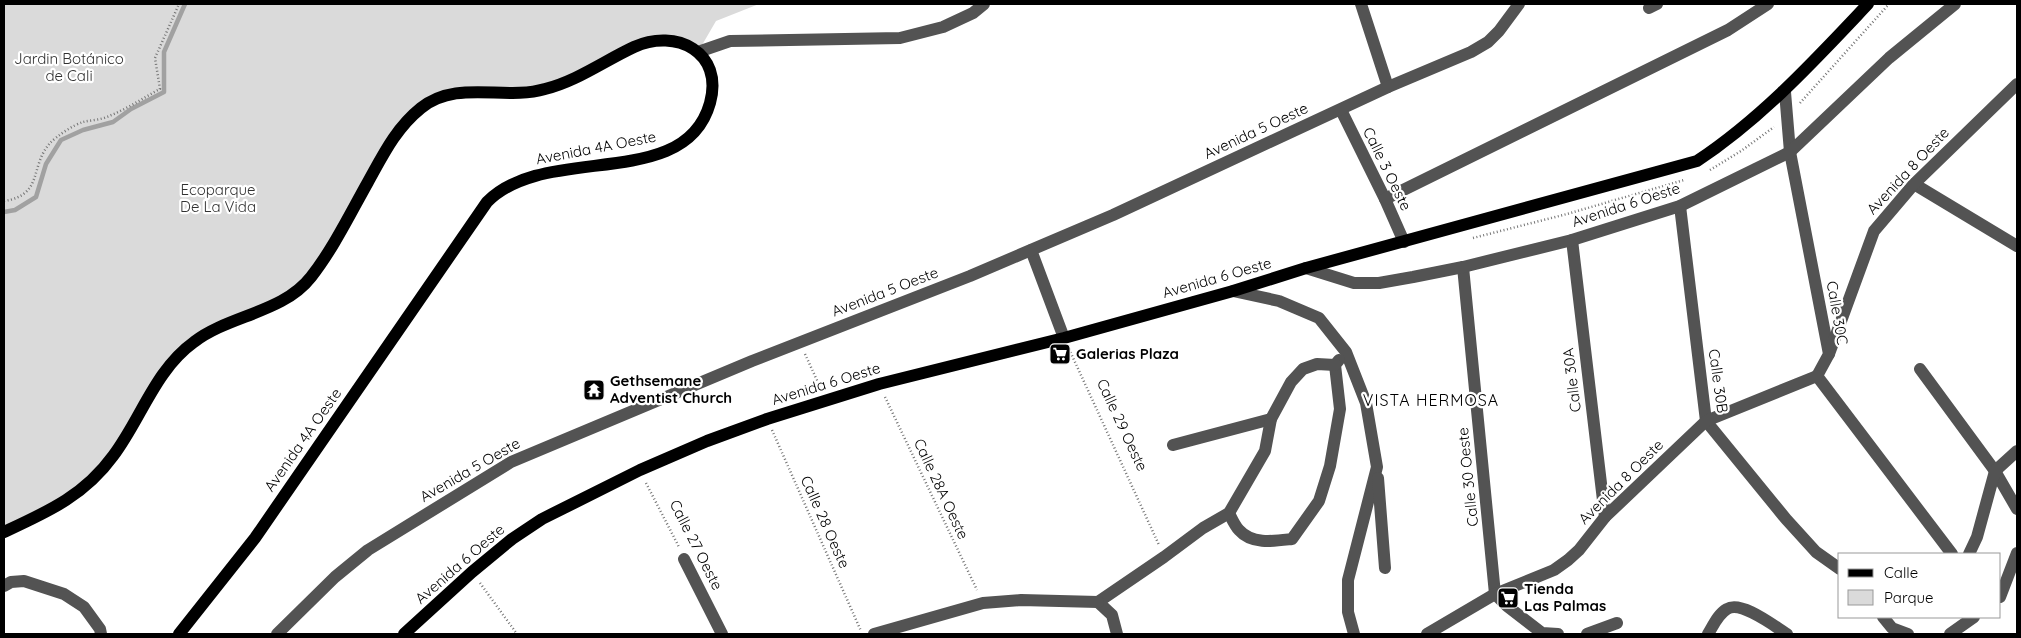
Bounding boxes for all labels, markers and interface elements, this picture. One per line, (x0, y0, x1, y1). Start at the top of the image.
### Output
park label: Jardin Botánico de Cali (14, 49, 124, 85)
street label: Avenida 5 Oeste (1201, 98, 1311, 163)
street label: Avenida 8 Oeste (1862, 123, 1953, 218)
street label: Calle 3 Oeste (1359, 124, 1416, 214)
street label: Avenida 4A Oeste (534, 127, 658, 168)
street label: Avenida 6 Oeste (1569, 178, 1682, 231)
park label: Ecoparque De La Vida (180, 180, 256, 216)
street label: Avenida 6 Oeste (1160, 253, 1274, 302)
street label: Avenida 5 Oeste (829, 262, 941, 321)
street label: Calle 30C (1823, 279, 1853, 347)
supermarket icon: Galerias Plaza (1048, 342, 1072, 366)
place label: Galerias Plaza (1076, 344, 1179, 363)
street label: Calle 30A (1558, 347, 1585, 413)
street label: Calle 30B (1705, 348, 1732, 415)
street label: Avenida 6 Oeste (769, 358, 882, 409)
place label: Gethsemane Adventist Church (610, 371, 732, 407)
street label: Calle 29 Oeste (1093, 376, 1152, 474)
temple icon: Gethsemane Adventist Church (582, 378, 606, 402)
street label: Avenida 4A Oeste (260, 384, 345, 495)
district label: VISTA HERMOSA (1363, 390, 1499, 410)
street label: Calle 30 Oeste (1453, 426, 1482, 528)
street label: Avenida 5 Oeste (416, 433, 523, 506)
street label: Calle 28A Oeste (910, 435, 973, 542)
street label: Avenida 8 Oeste (1574, 435, 1667, 528)
street label: Calle 28 Oeste (797, 473, 854, 571)
street label: Calle 27 Oeste (666, 497, 727, 593)
street label: Avenida 6 Oeste (411, 520, 508, 608)
legend (1838, 553, 2001, 618)
text: Calle (1884, 563, 1918, 582)
place label: Tienda Las Palmas (1524, 579, 1606, 615)
supermarket icon: Tienda Las Palmas (1496, 586, 1520, 610)
text: Parque (1884, 588, 1934, 607)

